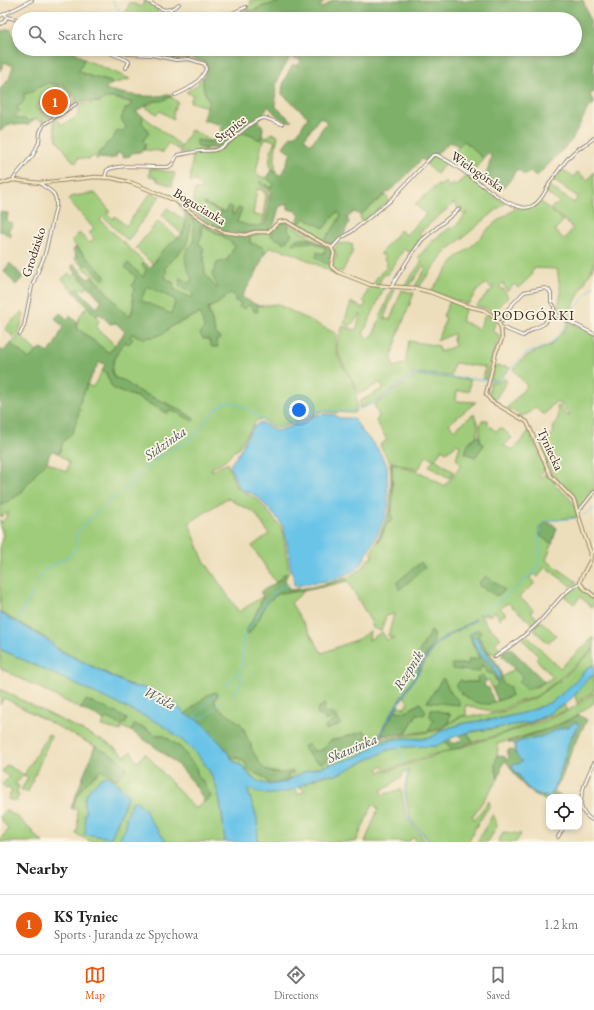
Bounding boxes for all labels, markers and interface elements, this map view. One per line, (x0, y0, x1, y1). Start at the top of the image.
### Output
search box (12, 12, 582, 56)
icon: search (26, 23, 48, 45)
text: Search here (58, 25, 123, 44)
pin: 1 (42, 87, 68, 117)
street label: Stępice (211, 111, 249, 146)
street label: Wielogórska (448, 147, 509, 196)
street label: Bogucianka (170, 184, 230, 229)
street label: Grodzisko (17, 225, 50, 279)
district label: PODGÓRKI (493, 306, 575, 324)
your location (289, 400, 309, 420)
water label: Sidzinka (140, 422, 190, 465)
street label: Tyniecka (533, 425, 568, 474)
water label: Rzepnik (389, 646, 428, 693)
water label: Wisła (141, 682, 179, 714)
water label: Skawinka (323, 729, 380, 767)
map controls (546, 794, 582, 830)
button: locate (546, 794, 582, 830)
text: Nearby (16, 857, 68, 879)
text: KS Tyniec (54, 907, 118, 926)
text: 1 (26, 916, 32, 933)
text: 1.2 km (544, 916, 578, 933)
text: Sports · Juranda ze Spychowa (54, 926, 198, 943)
tab: Map (84, 964, 106, 1002)
tab: Directions (274, 964, 318, 1002)
tab: Saved (486, 964, 510, 1002)

